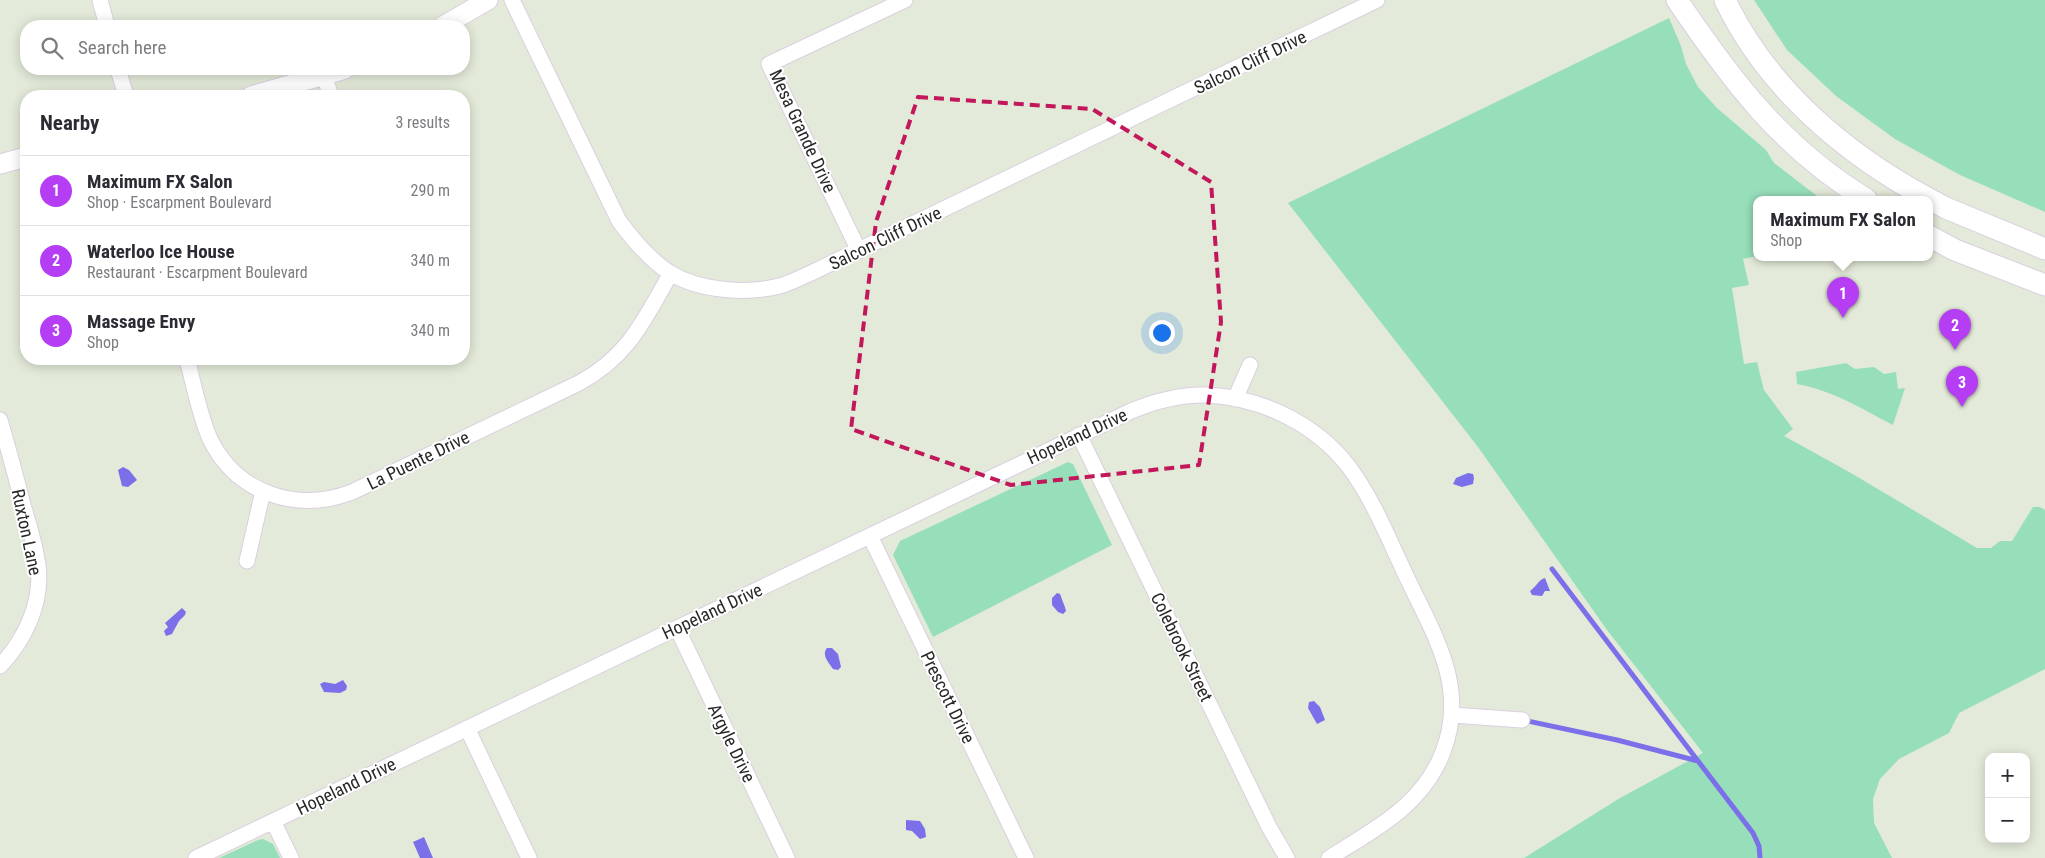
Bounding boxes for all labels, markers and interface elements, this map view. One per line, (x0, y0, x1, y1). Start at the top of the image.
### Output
search box (20, 20, 470, 75)
street label: Salcon Cliff Drive (1190, 26, 1310, 98)
icon: search (38, 34, 66, 62)
text: Search here (78, 36, 166, 59)
street label: Mesa Grande Drive (765, 66, 841, 196)
text: Nearby (40, 111, 99, 135)
text: 3 results (395, 113, 450, 132)
text: Maximum FX Salon (87, 170, 233, 193)
text: 1 (52, 181, 60, 200)
text: 290 m (411, 181, 450, 200)
text: Shop · Escarpment Boulevard (87, 193, 272, 212)
popup (1753, 196, 1933, 261)
street label: Salcon Cliff Drive (825, 202, 945, 274)
text: Maximum FX Salon (1770, 208, 1916, 231)
text: Shop (1770, 231, 1802, 250)
text: Waterloo Ice House (87, 240, 235, 263)
text: 2 (52, 251, 60, 270)
text: 340 m (411, 251, 450, 270)
text: Restaurant · Escarpment Boulevard (87, 263, 308, 282)
pin: 1 (1827, 277, 1859, 318)
pin: 2 (1939, 309, 1971, 350)
text: Massage Envy (87, 310, 195, 333)
your location (1149, 320, 1175, 346)
text: 3 (52, 321, 60, 340)
text: 340 m (411, 321, 450, 340)
text: Shop (87, 333, 119, 352)
pin: 3 (1946, 366, 1978, 407)
street label: Hopeland Drive (1024, 404, 1130, 468)
street label: La Puente Drive (364, 426, 472, 494)
street label: Ruxton Lane (8, 487, 46, 577)
street label: Hopeland Drive (659, 579, 765, 643)
street label: Colebrook Street (1147, 589, 1217, 705)
street label: Prescott Drive (917, 647, 979, 747)
street label: Argyle Drive (704, 700, 760, 786)
street label: Hopeland Drive (293, 753, 399, 819)
map controls (1985, 753, 2030, 843)
button: + (1985, 753, 2030, 798)
button: − (1985, 798, 2030, 843)

